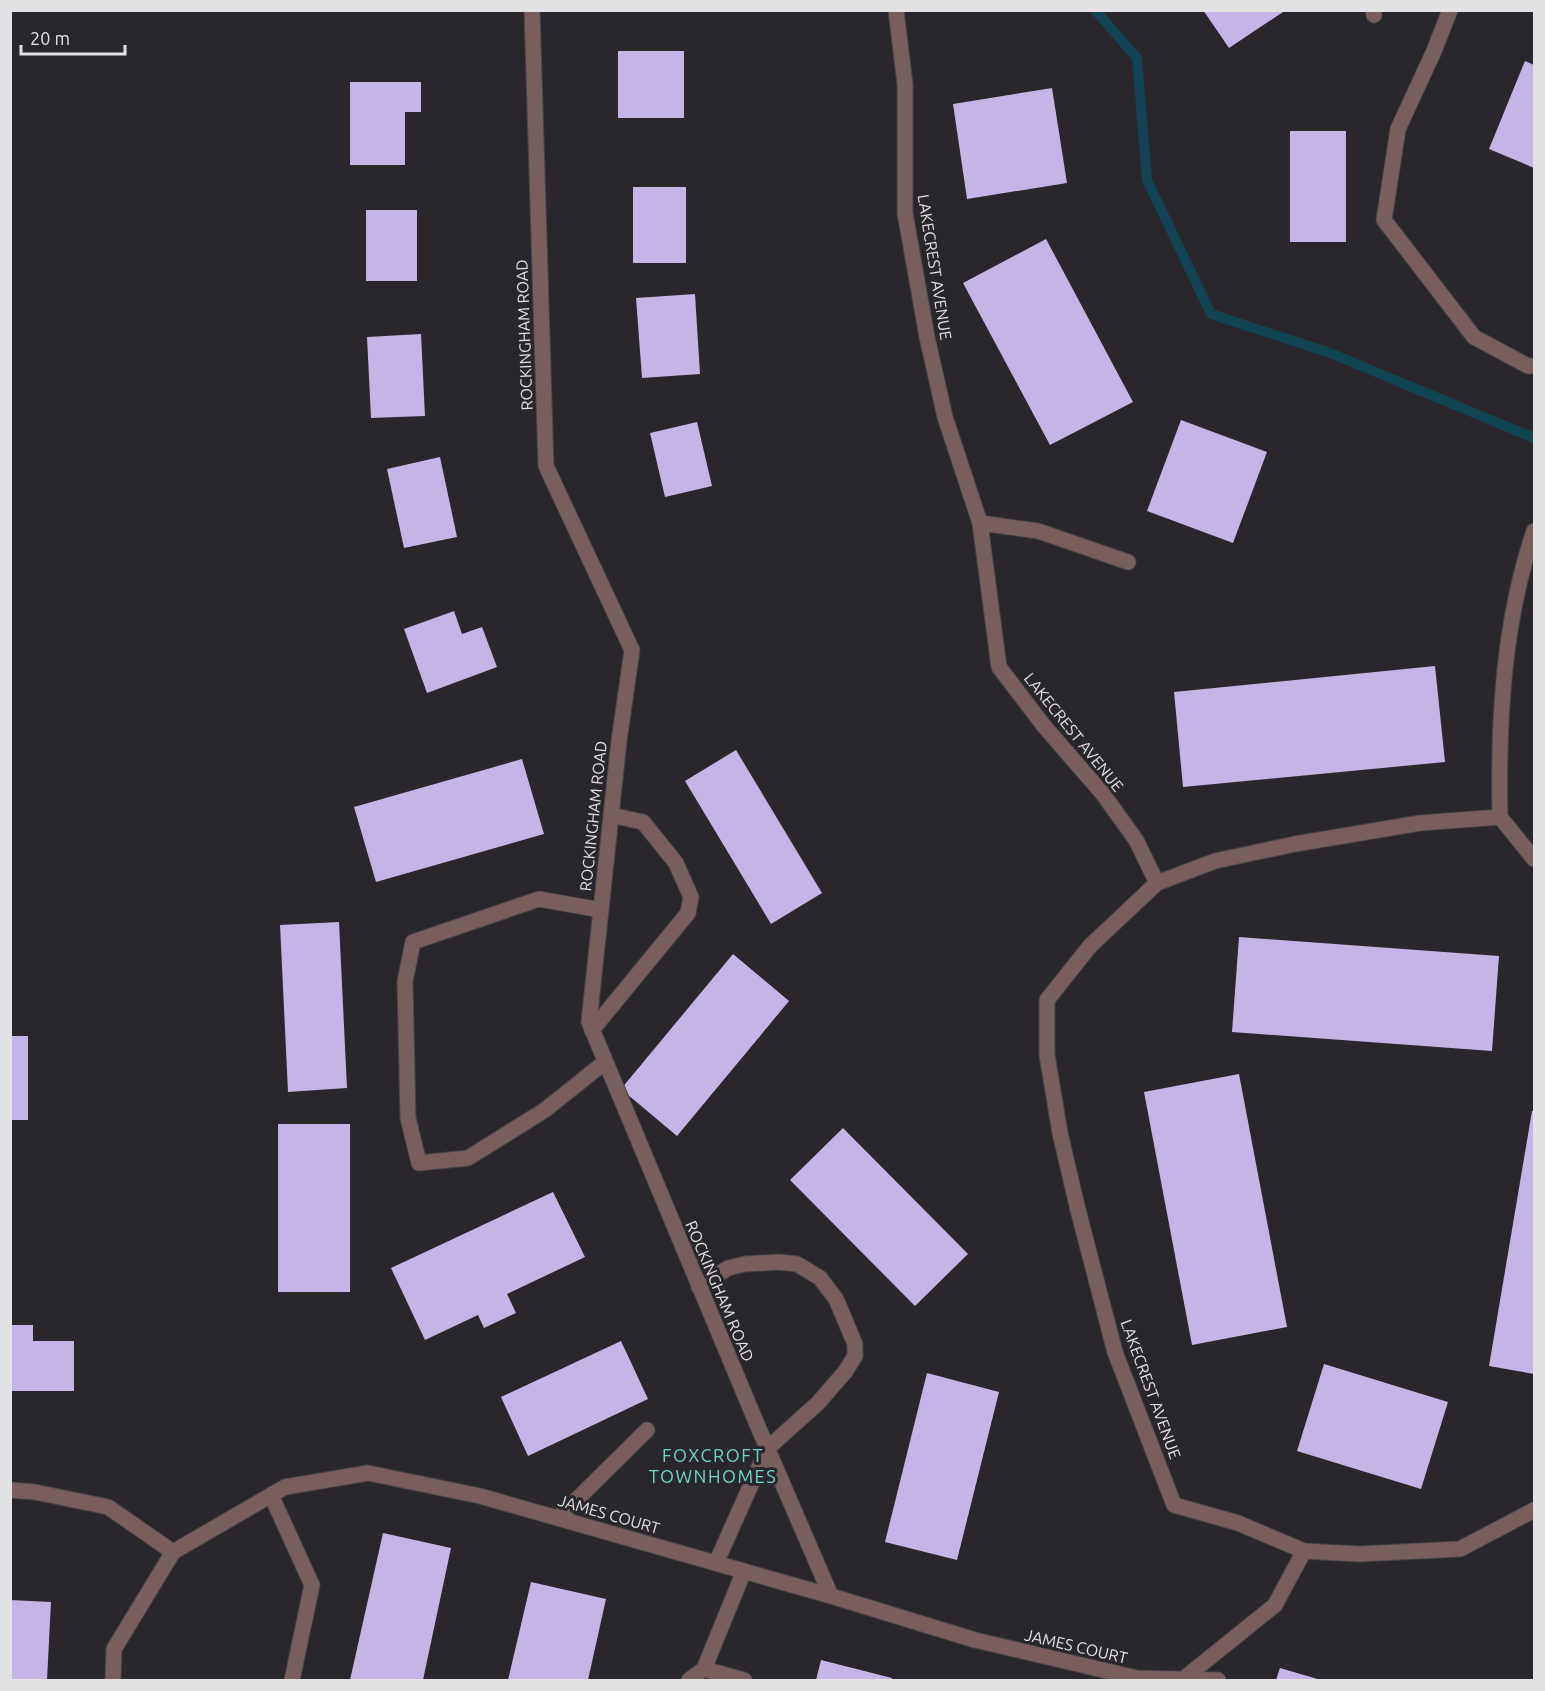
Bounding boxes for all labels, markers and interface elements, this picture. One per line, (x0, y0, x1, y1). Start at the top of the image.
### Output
scale bar (21, 18, 124, 56)
text: 20 m (30, 28, 70, 48)
street label: LAKECREST AVENUE (915, 193, 955, 341)
street label: ROCKINGHAM ROAD (512, 259, 536, 411)
street label: LAKECREST AVENUE (1021, 669, 1127, 795)
street label: ROCKINGHAM ROAD (576, 740, 610, 892)
street label: ROCKINGHAM ROAD (682, 1218, 758, 1364)
street label: LAKECREST AVENUE (1117, 1317, 1185, 1461)
district label: FOXCROFT TOWNHOMES (649, 1445, 777, 1486)
street label: JAMES COURT (556, 1491, 662, 1537)
street label: JAMES COURT (1023, 1625, 1129, 1667)

